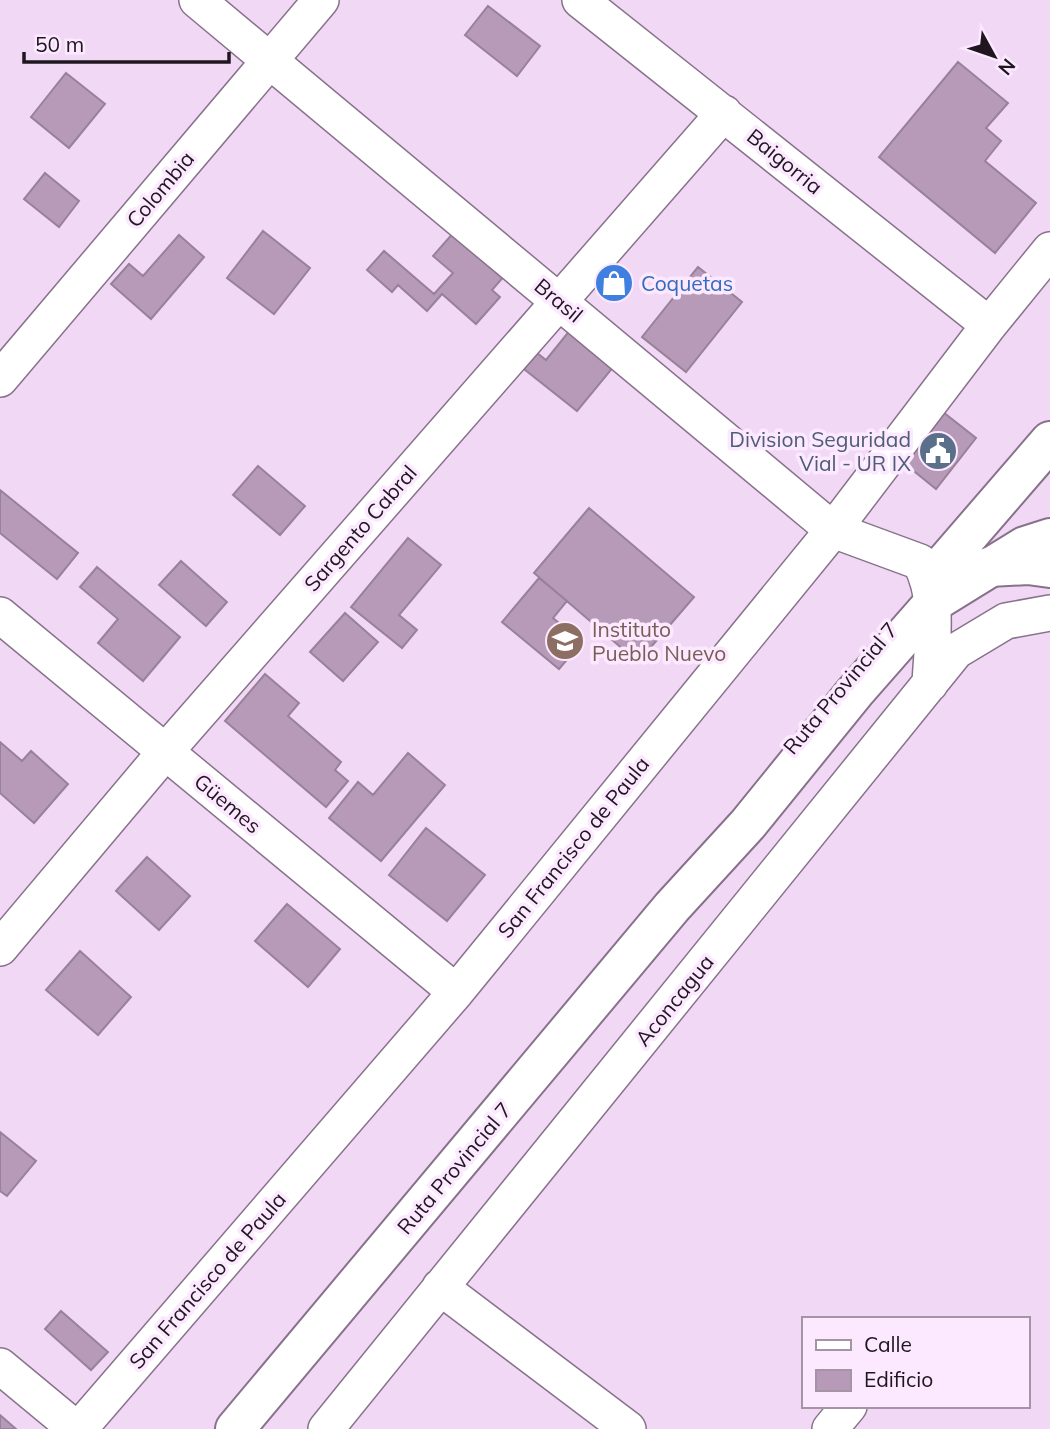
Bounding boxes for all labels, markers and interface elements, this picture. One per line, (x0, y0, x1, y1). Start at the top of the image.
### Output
scale bar (24, 21, 229, 65)
north arrow (959, 21, 1029, 91)
text: 50 m (35, 31, 84, 57)
text: N (993, 54, 1021, 80)
street label: Baigorria (742, 123, 828, 199)
street label: Colombia (121, 146, 199, 232)
shop icon: Coquetas (593, 262, 635, 304)
place label: Coquetas (641, 270, 733, 296)
street label: Brasil (530, 272, 588, 328)
place label: Division Seguridad Vial - UR IX (729, 426, 911, 476)
public building icon: Division Seguridad Vial - UR IX (917, 430, 959, 472)
street label: Sargento Cabral (298, 460, 422, 596)
place label: Instituto Pueblo Nuevo (592, 616, 726, 666)
street label: Ruta Provincial 7 (777, 617, 903, 759)
school or university icon: Instituto Pueblo Nuevo (544, 620, 586, 662)
street label: San Francisco de Paula (492, 751, 654, 943)
street label: Güemes (189, 768, 267, 838)
street label: Aconcagua (629, 949, 719, 1051)
street label: Ruta Provincial 7 (391, 1097, 517, 1239)
street label: San Francisco de Paula (123, 1186, 291, 1374)
legend (802, 1317, 1029, 1408)
text: Calle (864, 1331, 912, 1357)
text: Edificio (864, 1366, 933, 1392)

